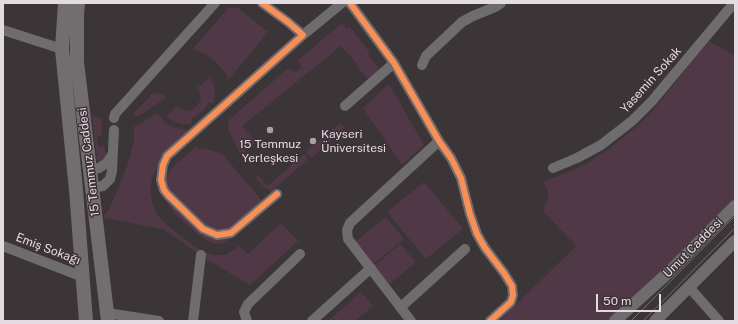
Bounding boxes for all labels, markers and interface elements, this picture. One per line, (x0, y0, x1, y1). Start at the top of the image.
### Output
street label: Yasemin Sokak (618, 44, 684, 116)
street label: 15 Temmuz Caddesi (75, 107, 103, 217)
marker: 15 Temmuz Yerleşkesi (265, 125, 275, 135)
place label: Kayseri Üniversitesi (321, 127, 386, 155)
marker: Kayseri Üniversitesi (308, 136, 318, 146)
place label: 15 Temmuz Yerleşkesi (239, 137, 301, 165)
street label: Umut Caddesi (660, 215, 726, 281)
street label: Emiş Sokağı (14, 230, 82, 268)
scale bar (598, 286, 663, 312)
text: 50 m (603, 294, 631, 308)

